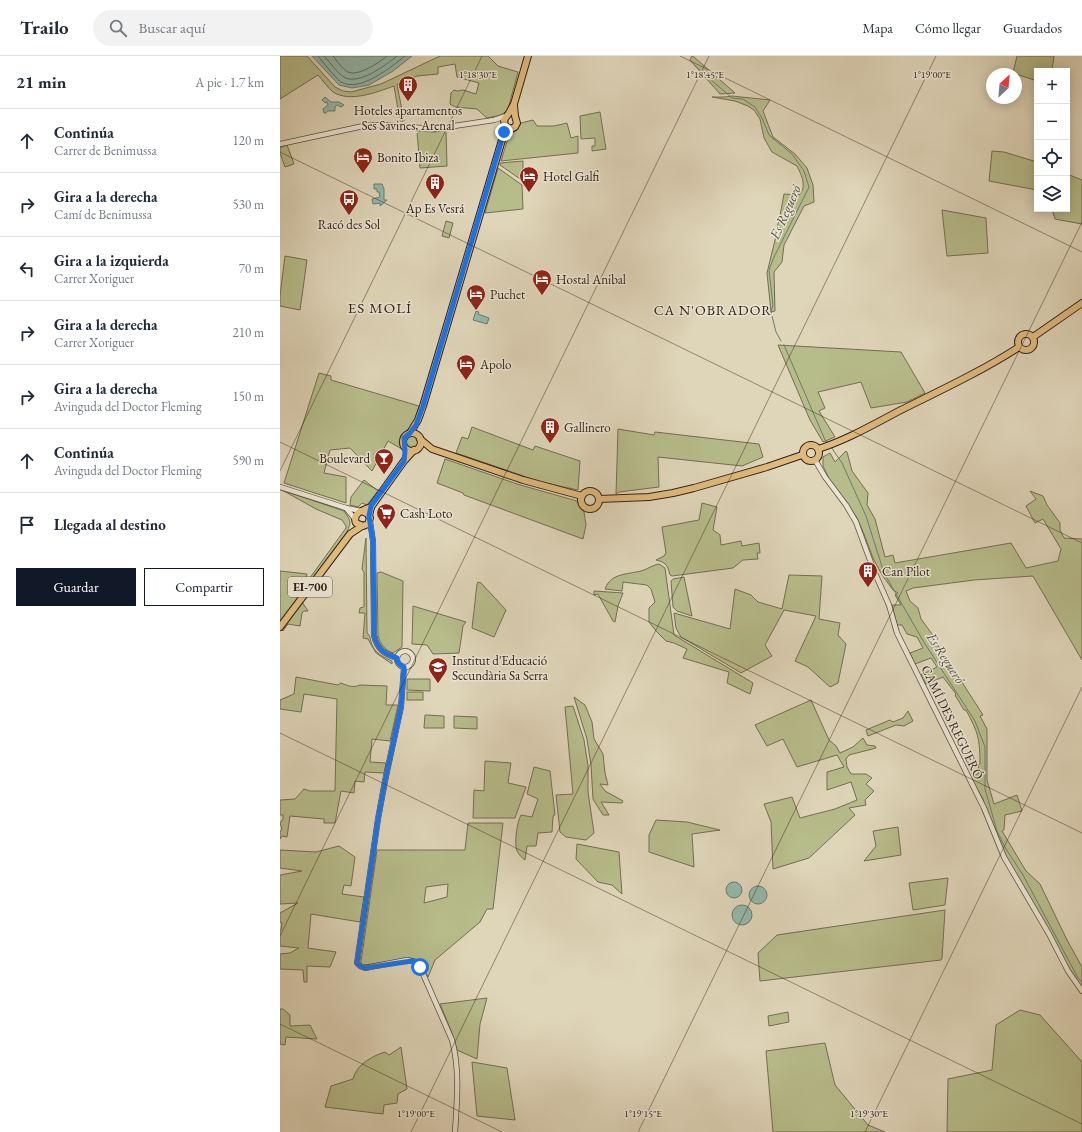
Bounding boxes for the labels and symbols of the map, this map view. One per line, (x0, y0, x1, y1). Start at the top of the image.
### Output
text: 1°18'30"E (459, 68, 497, 81)
text: 1°18'45"E (686, 68, 724, 81)
text: 1°19'00"E (913, 68, 951, 81)
north arrow (986, 68, 1022, 104)
building icon: Hoteles apartamentos Ses Savines, Arenal (397, 74, 419, 102)
place label: Hoteles apartamentos Ses Savines, Arenal (354, 102, 462, 134)
route end (495, 123, 513, 141)
hotel icon: Bonito Ibiza (352, 146, 374, 174)
place label: Bonito Ibiza (377, 149, 439, 166)
hotel icon: Hotel Galfi (518, 165, 540, 193)
place label: Hotel Galfi (543, 168, 600, 185)
building icon: Ap Es Vesrá (424, 172, 446, 200)
water label: Es Regueró (765, 182, 805, 243)
bus stop icon: Racó des Sol (338, 188, 360, 216)
place label: Ap Es Vesrá (405, 200, 465, 217)
place label: Racó des Sol (318, 216, 380, 233)
hotel icon: Hostal Anibal (531, 268, 553, 296)
place label: Hostal Anibal (556, 271, 626, 288)
hotel icon: Puchet (465, 283, 487, 311)
place label: Puchet (490, 286, 525, 303)
district label: ES MOLÍ (348, 298, 412, 317)
district label: CA N'OBRADOR (654, 301, 772, 319)
hotel icon: Apolo (455, 353, 477, 381)
place label: Apolo (479, 356, 512, 373)
building icon: Gallinero (539, 416, 561, 444)
place label: Gallinero (564, 419, 611, 436)
bar icon: Boulevard (373, 447, 395, 475)
place label: Boulevard (319, 450, 370, 467)
supermarket icon: Cash Loto (375, 502, 397, 530)
place label: Cash Loto (400, 505, 452, 522)
building icon: Can Pilot (857, 560, 879, 588)
place label: Can Pilot (882, 563, 930, 580)
road number: EI-700 (288, 577, 332, 597)
water label: Es Regueró (922, 628, 969, 687)
place label: Institut d'Educació Secundària Sa Serra (452, 652, 549, 684)
school or university icon: Institut d'Educació Secundària Sa Serra (427, 656, 449, 684)
street label: CAMÍ DES REGUERÓ (918, 662, 988, 782)
route start (411, 958, 429, 976)
text: 1°19'00"E (397, 1107, 435, 1120)
text: 1°19'15"E (624, 1107, 662, 1120)
text: 1°19'30"E (850, 1107, 888, 1120)

